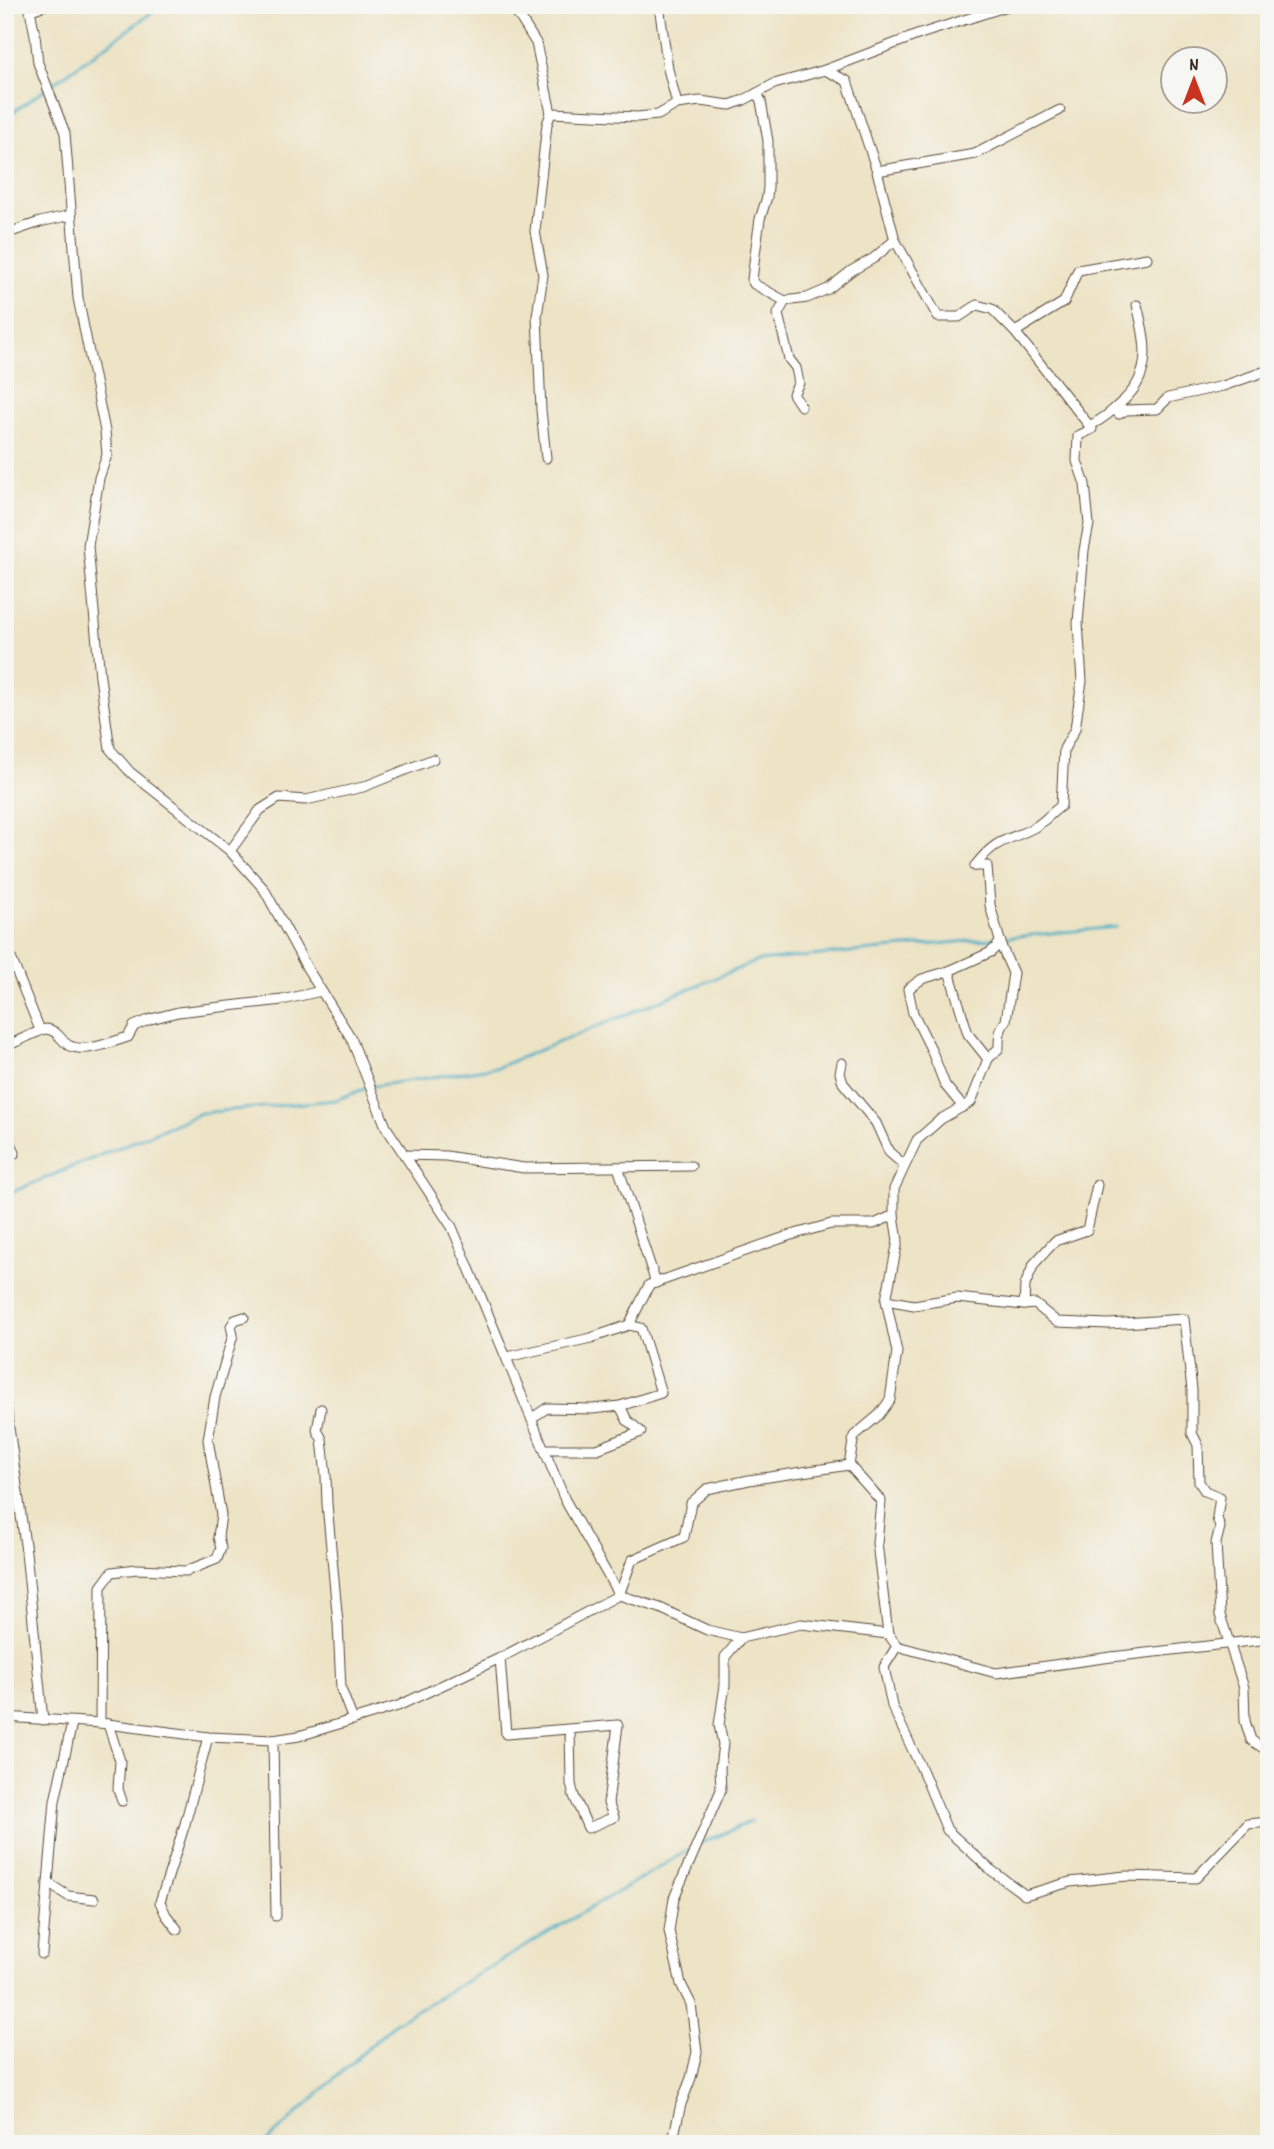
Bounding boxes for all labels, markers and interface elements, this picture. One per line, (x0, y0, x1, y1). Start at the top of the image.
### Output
north arrow (1158, 46, 1228, 116)
text: N (1189, 53, 1199, 80)

